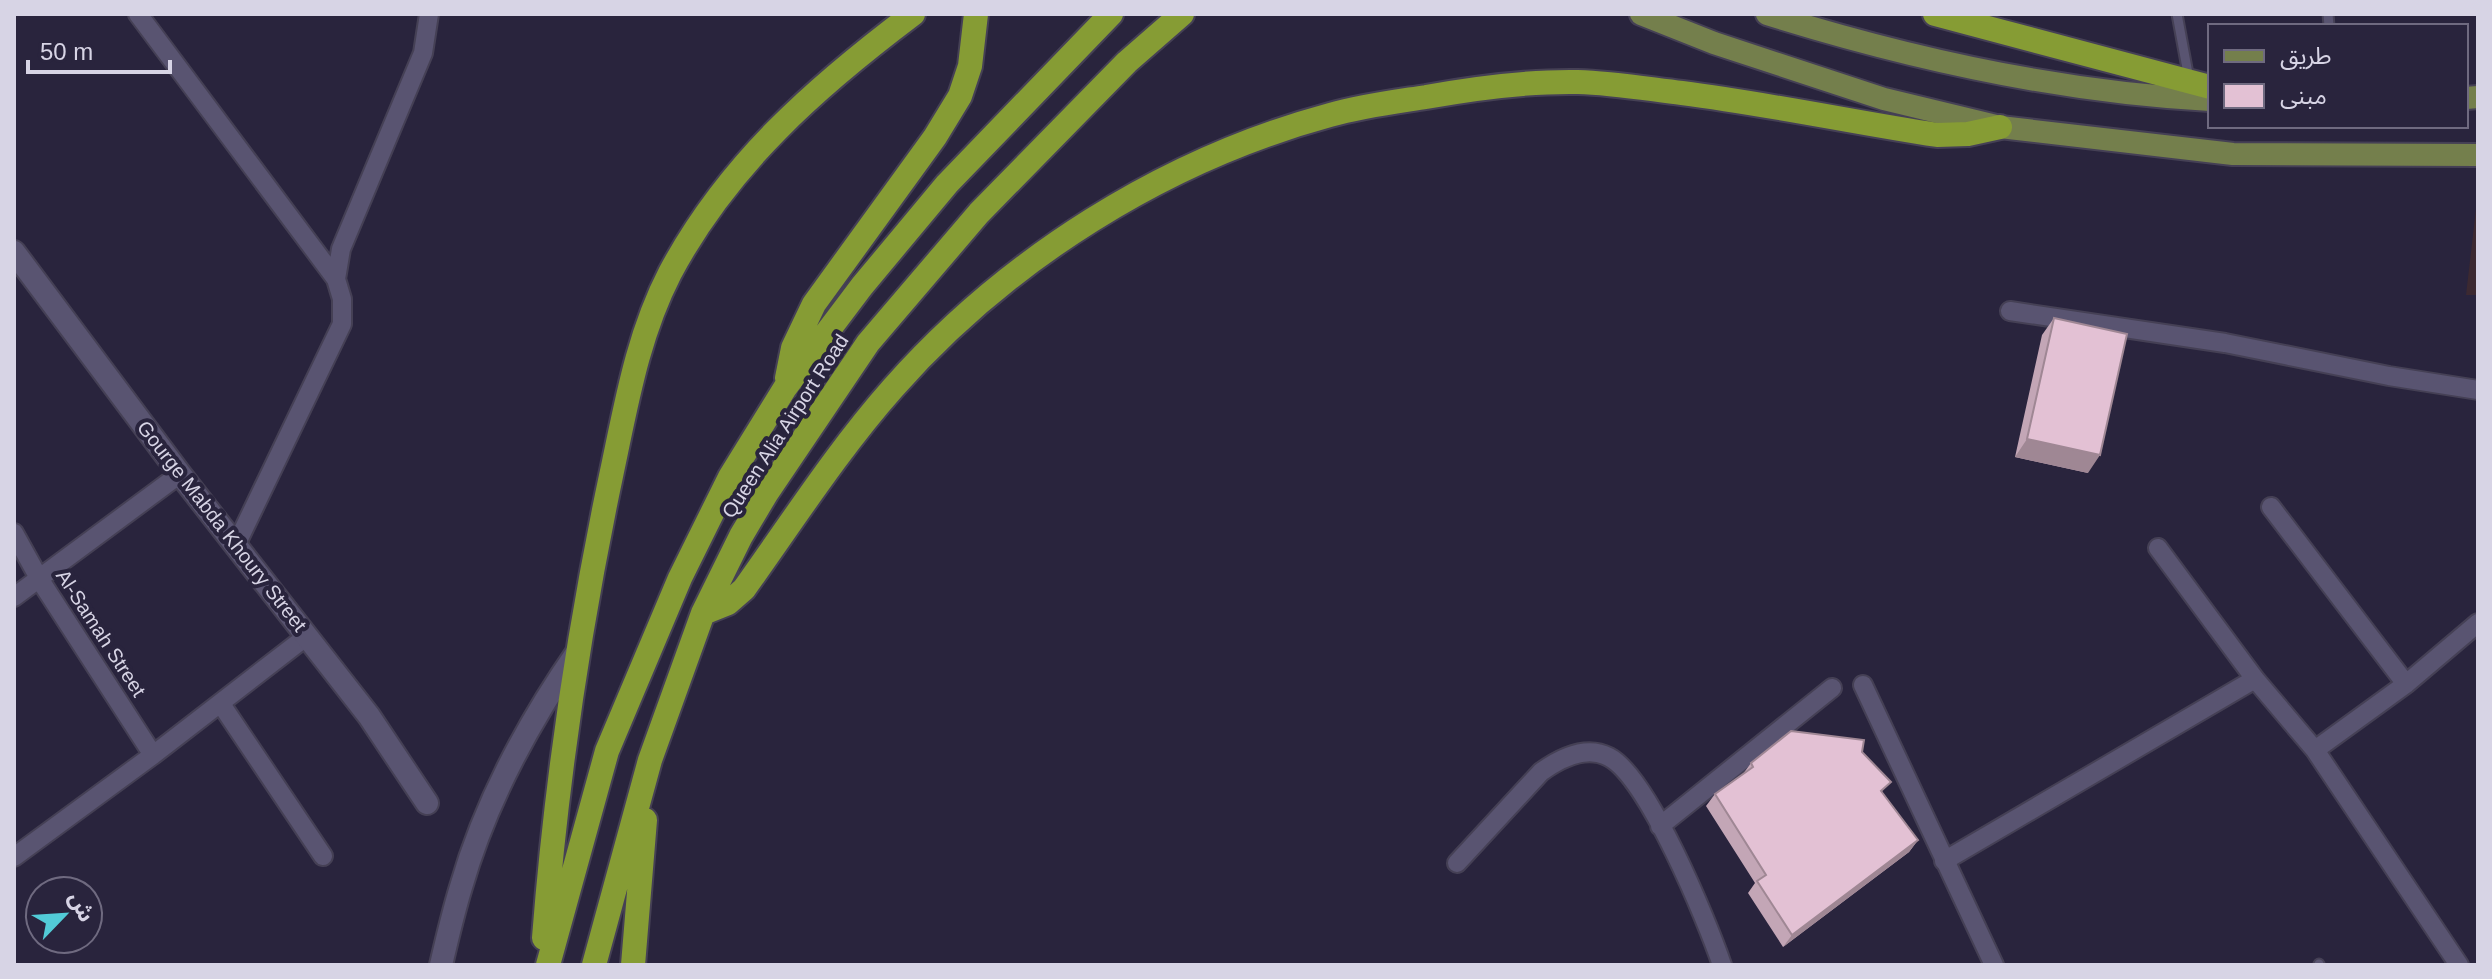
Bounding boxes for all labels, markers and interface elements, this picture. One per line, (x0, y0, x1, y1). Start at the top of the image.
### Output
scale bar (28, 24, 170, 74)
legend (2208, 24, 2468, 128)
text: 50 m (40, 38, 93, 65)
text: طريق (2280, 42, 2332, 71)
text: مبنى (2280, 82, 2327, 109)
street label: Queen Alia Airport Road (717, 330, 853, 522)
street label: Gourge Mabda Khoury Street (133, 416, 311, 636)
street label: Al-Samah Street (52, 565, 150, 701)
north arrow (24, 875, 104, 955)
text: ش (64, 888, 99, 926)

